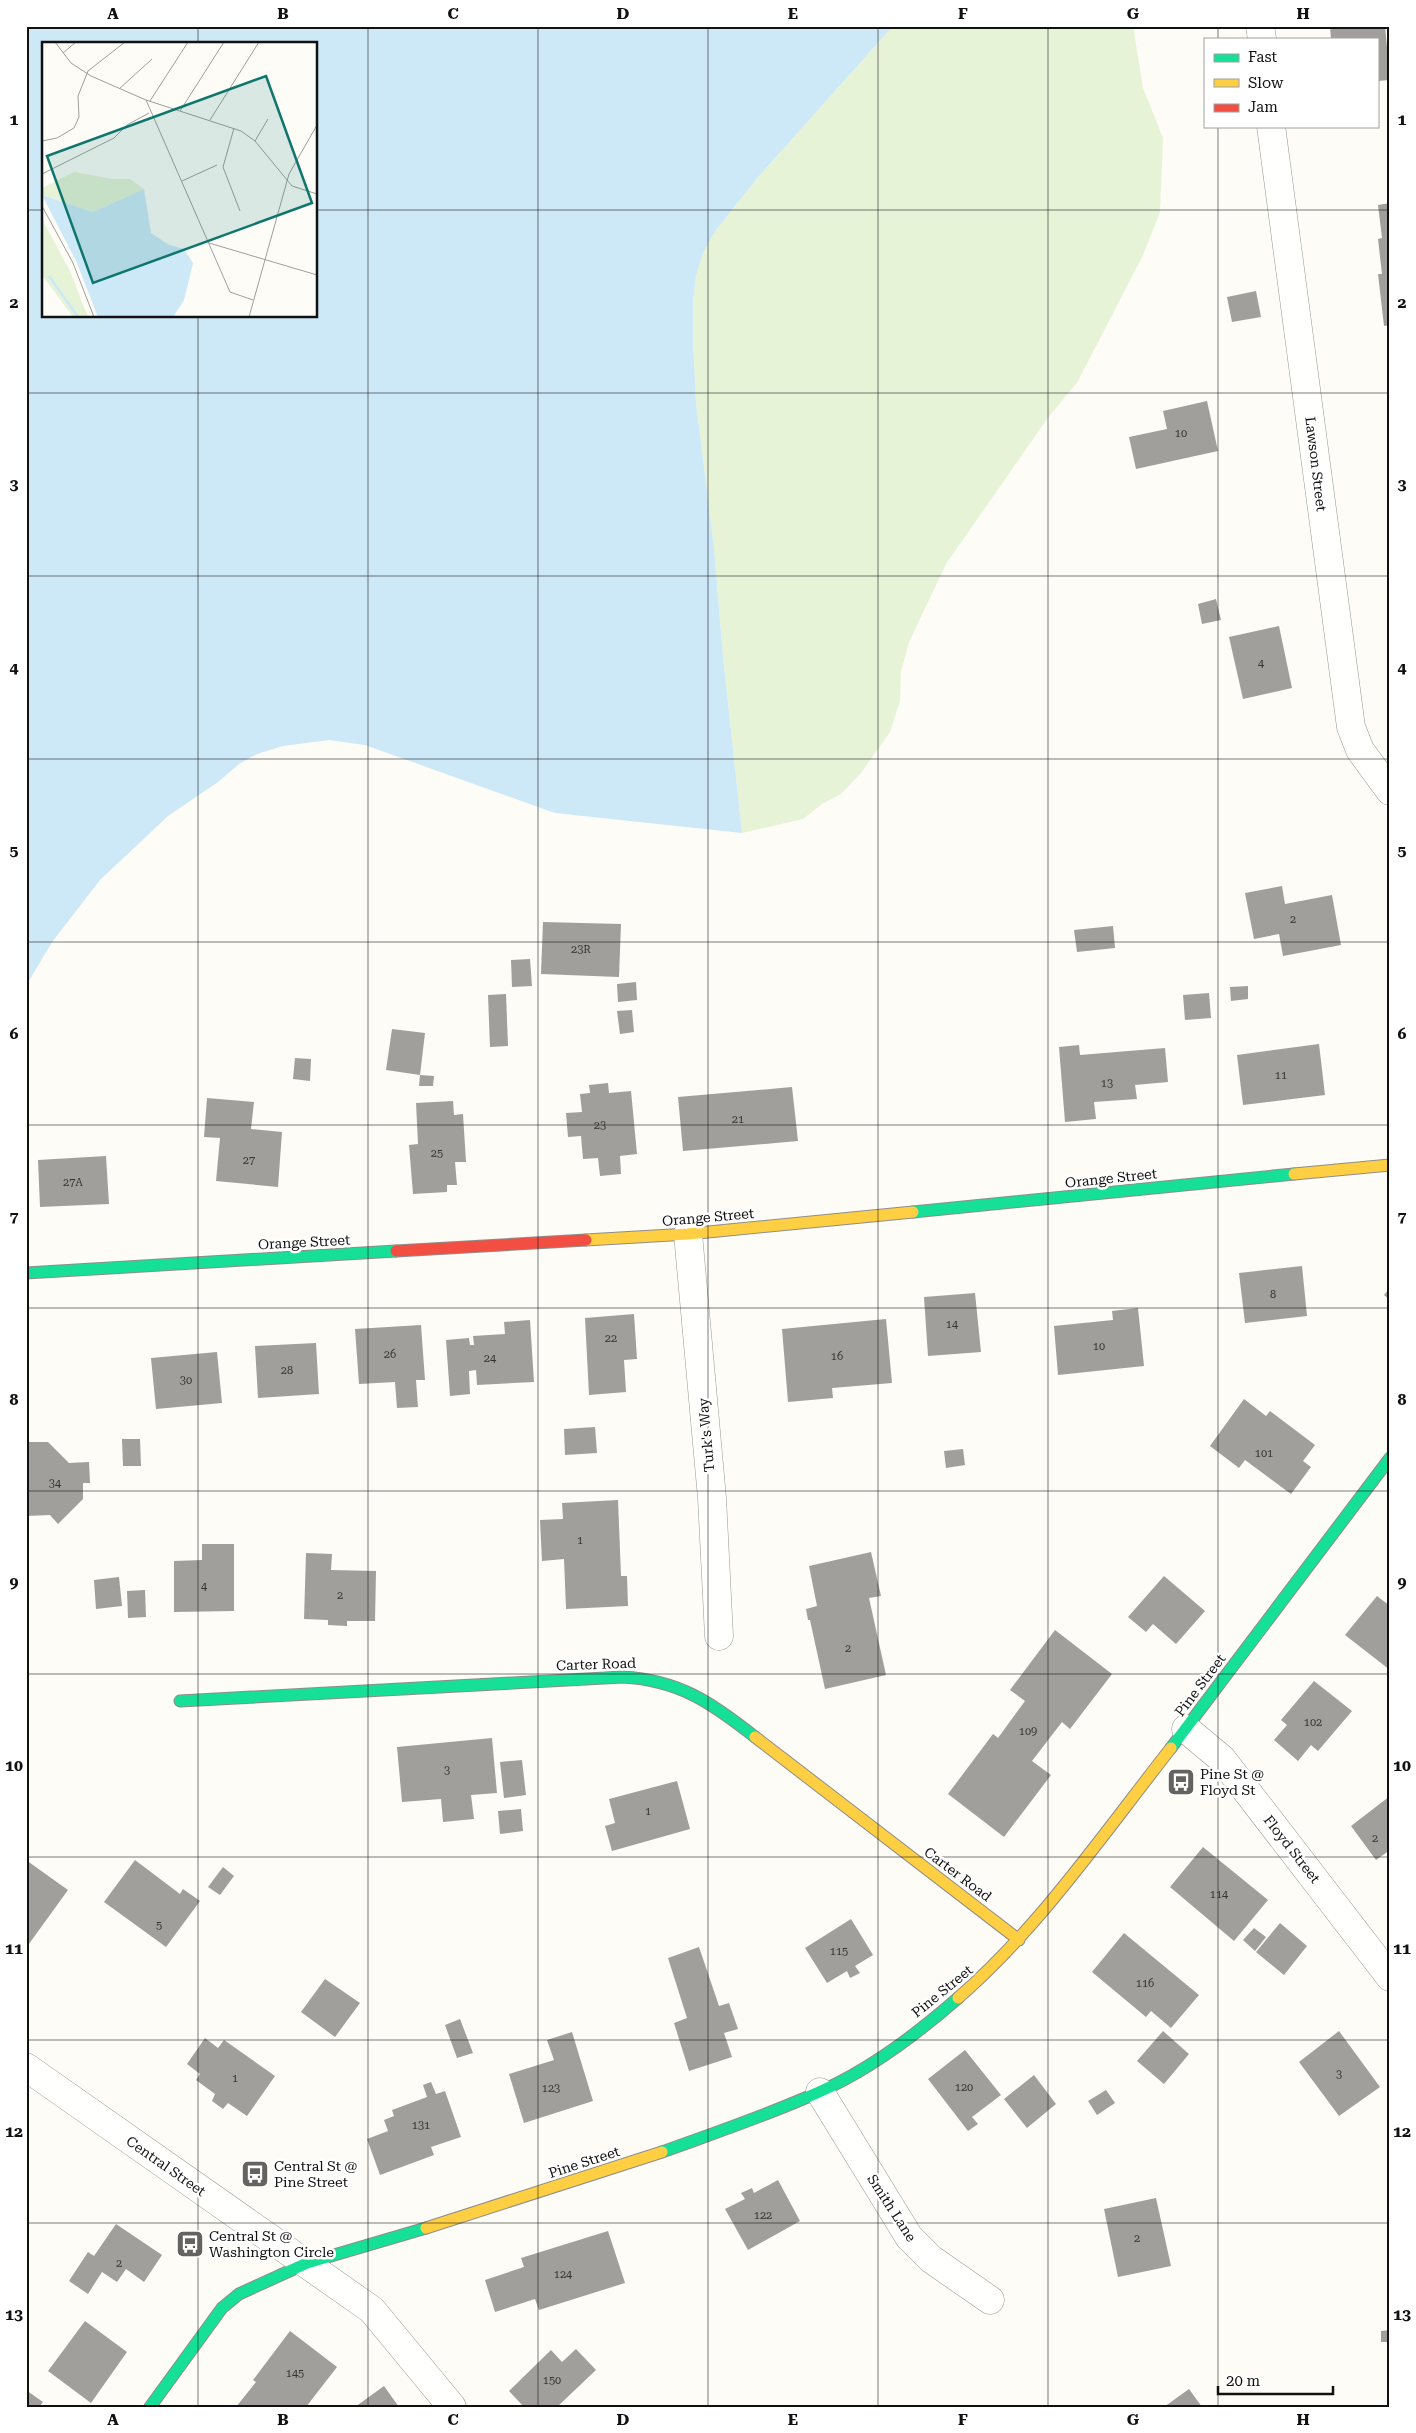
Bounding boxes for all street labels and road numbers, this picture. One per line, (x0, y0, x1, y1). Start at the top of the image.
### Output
street label: Lawson Street (1302, 416, 1330, 512)
street label: Orange Street (1064, 1165, 1158, 1191)
street label: Orange Street (661, 1205, 755, 1229)
street label: Orange Street (257, 1232, 351, 1252)
street label: Turk's Way (695, 1396, 717, 1473)
street label: Pine Street (1171, 1651, 1229, 1719)
street label: Carter Road (556, 1655, 636, 1673)
street label: Floyd Street (1261, 1812, 1323, 1886)
street label: Carter Road (921, 1844, 995, 1904)
street label: Pine Street (908, 1962, 976, 2020)
street label: Central Street (123, 2133, 209, 2199)
street label: Pine Street (546, 2143, 622, 2181)
street label: Smith Lane (864, 2171, 920, 2245)

